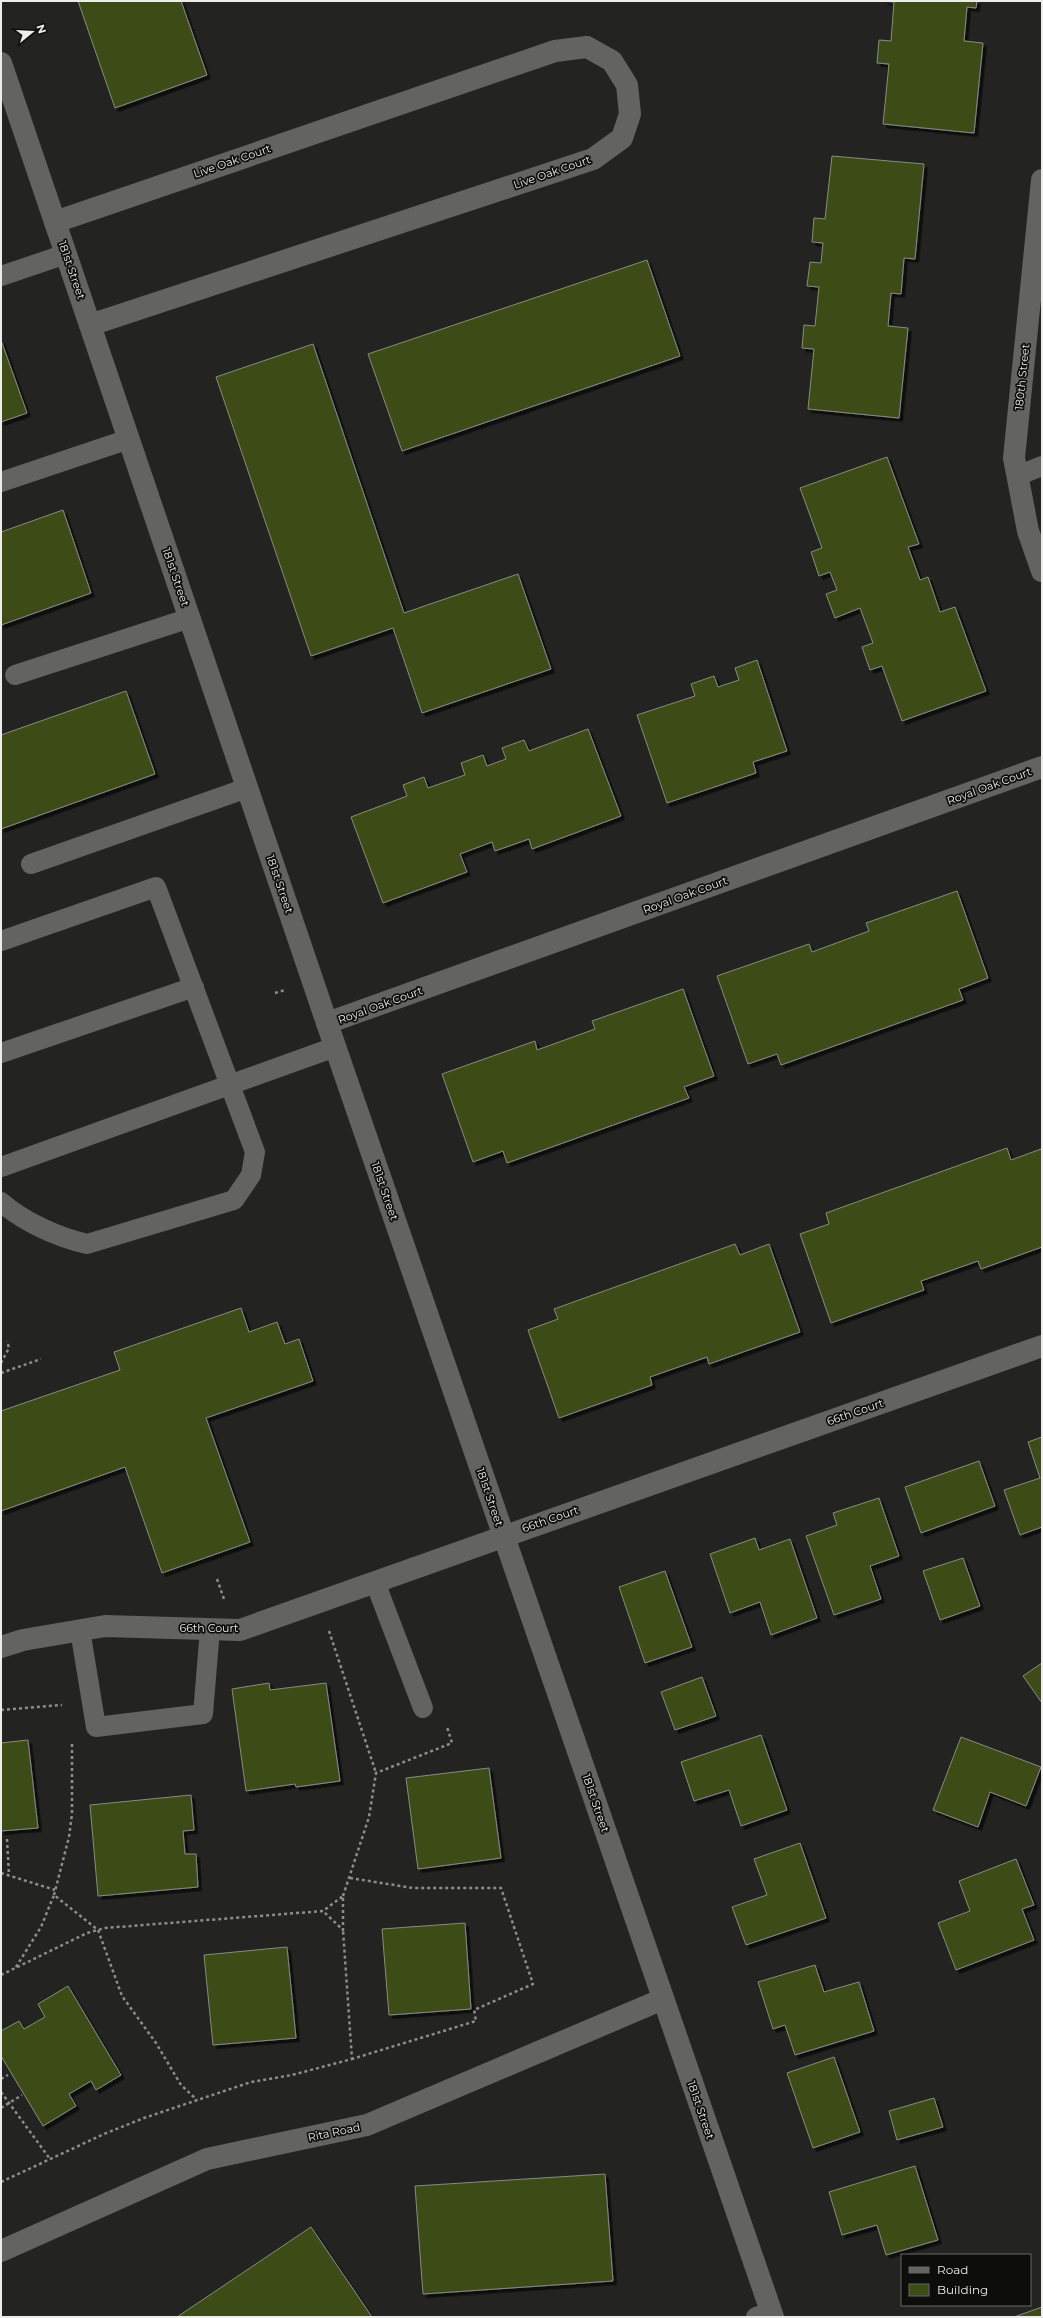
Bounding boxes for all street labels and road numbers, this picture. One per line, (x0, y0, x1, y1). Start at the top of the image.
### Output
street label: Live Oak Court (192, 141, 273, 181)
street label: Live Oak Court (512, 152, 593, 192)
street label: 181st Street (55, 239, 89, 302)
street label: 180th Street (1012, 343, 1032, 411)
street label: 181st Street (159, 546, 193, 609)
street label: Royal Oak Court (945, 764, 1034, 808)
street label: 181st Street (263, 853, 297, 916)
street label: Royal Oak Court (641, 873, 730, 917)
street label: Royal Oak Court (336, 983, 425, 1027)
street label: 181st Street (368, 1160, 402, 1223)
street label: 66th Court (825, 1396, 886, 1428)
street label: 181st Street (473, 1466, 507, 1529)
street label: 66th Court (520, 1503, 581, 1535)
street label: 66th Court (179, 1621, 239, 1635)
street label: 181st Street (579, 1772, 613, 1835)
street label: 181st Street (684, 2079, 718, 2142)
street label: Rita Road (307, 2120, 361, 2144)

